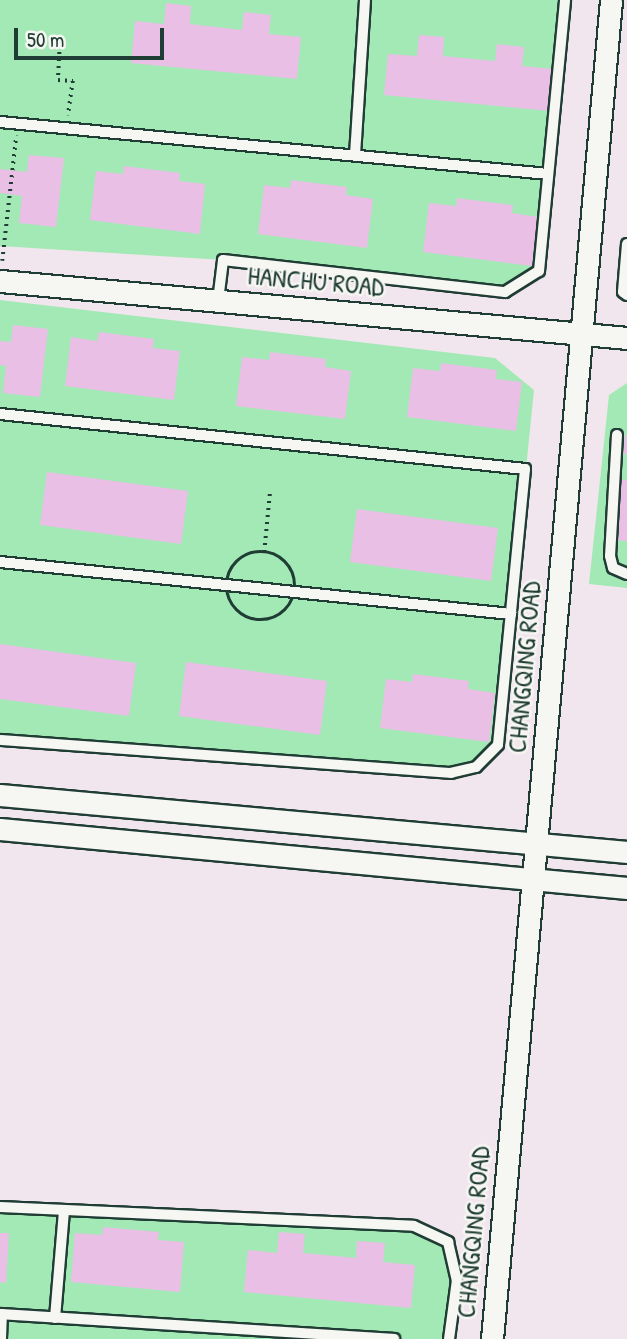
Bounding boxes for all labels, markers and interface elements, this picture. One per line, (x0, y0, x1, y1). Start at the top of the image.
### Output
scale bar (18, 14, 168, 58)
text: 50 m (27, 25, 64, 54)
street label: HANCHU ROAD (247, 260, 385, 302)
street label: CHANGQING ROAD (501, 580, 547, 754)
street label: CHANGQING ROAD (450, 1145, 496, 1319)

